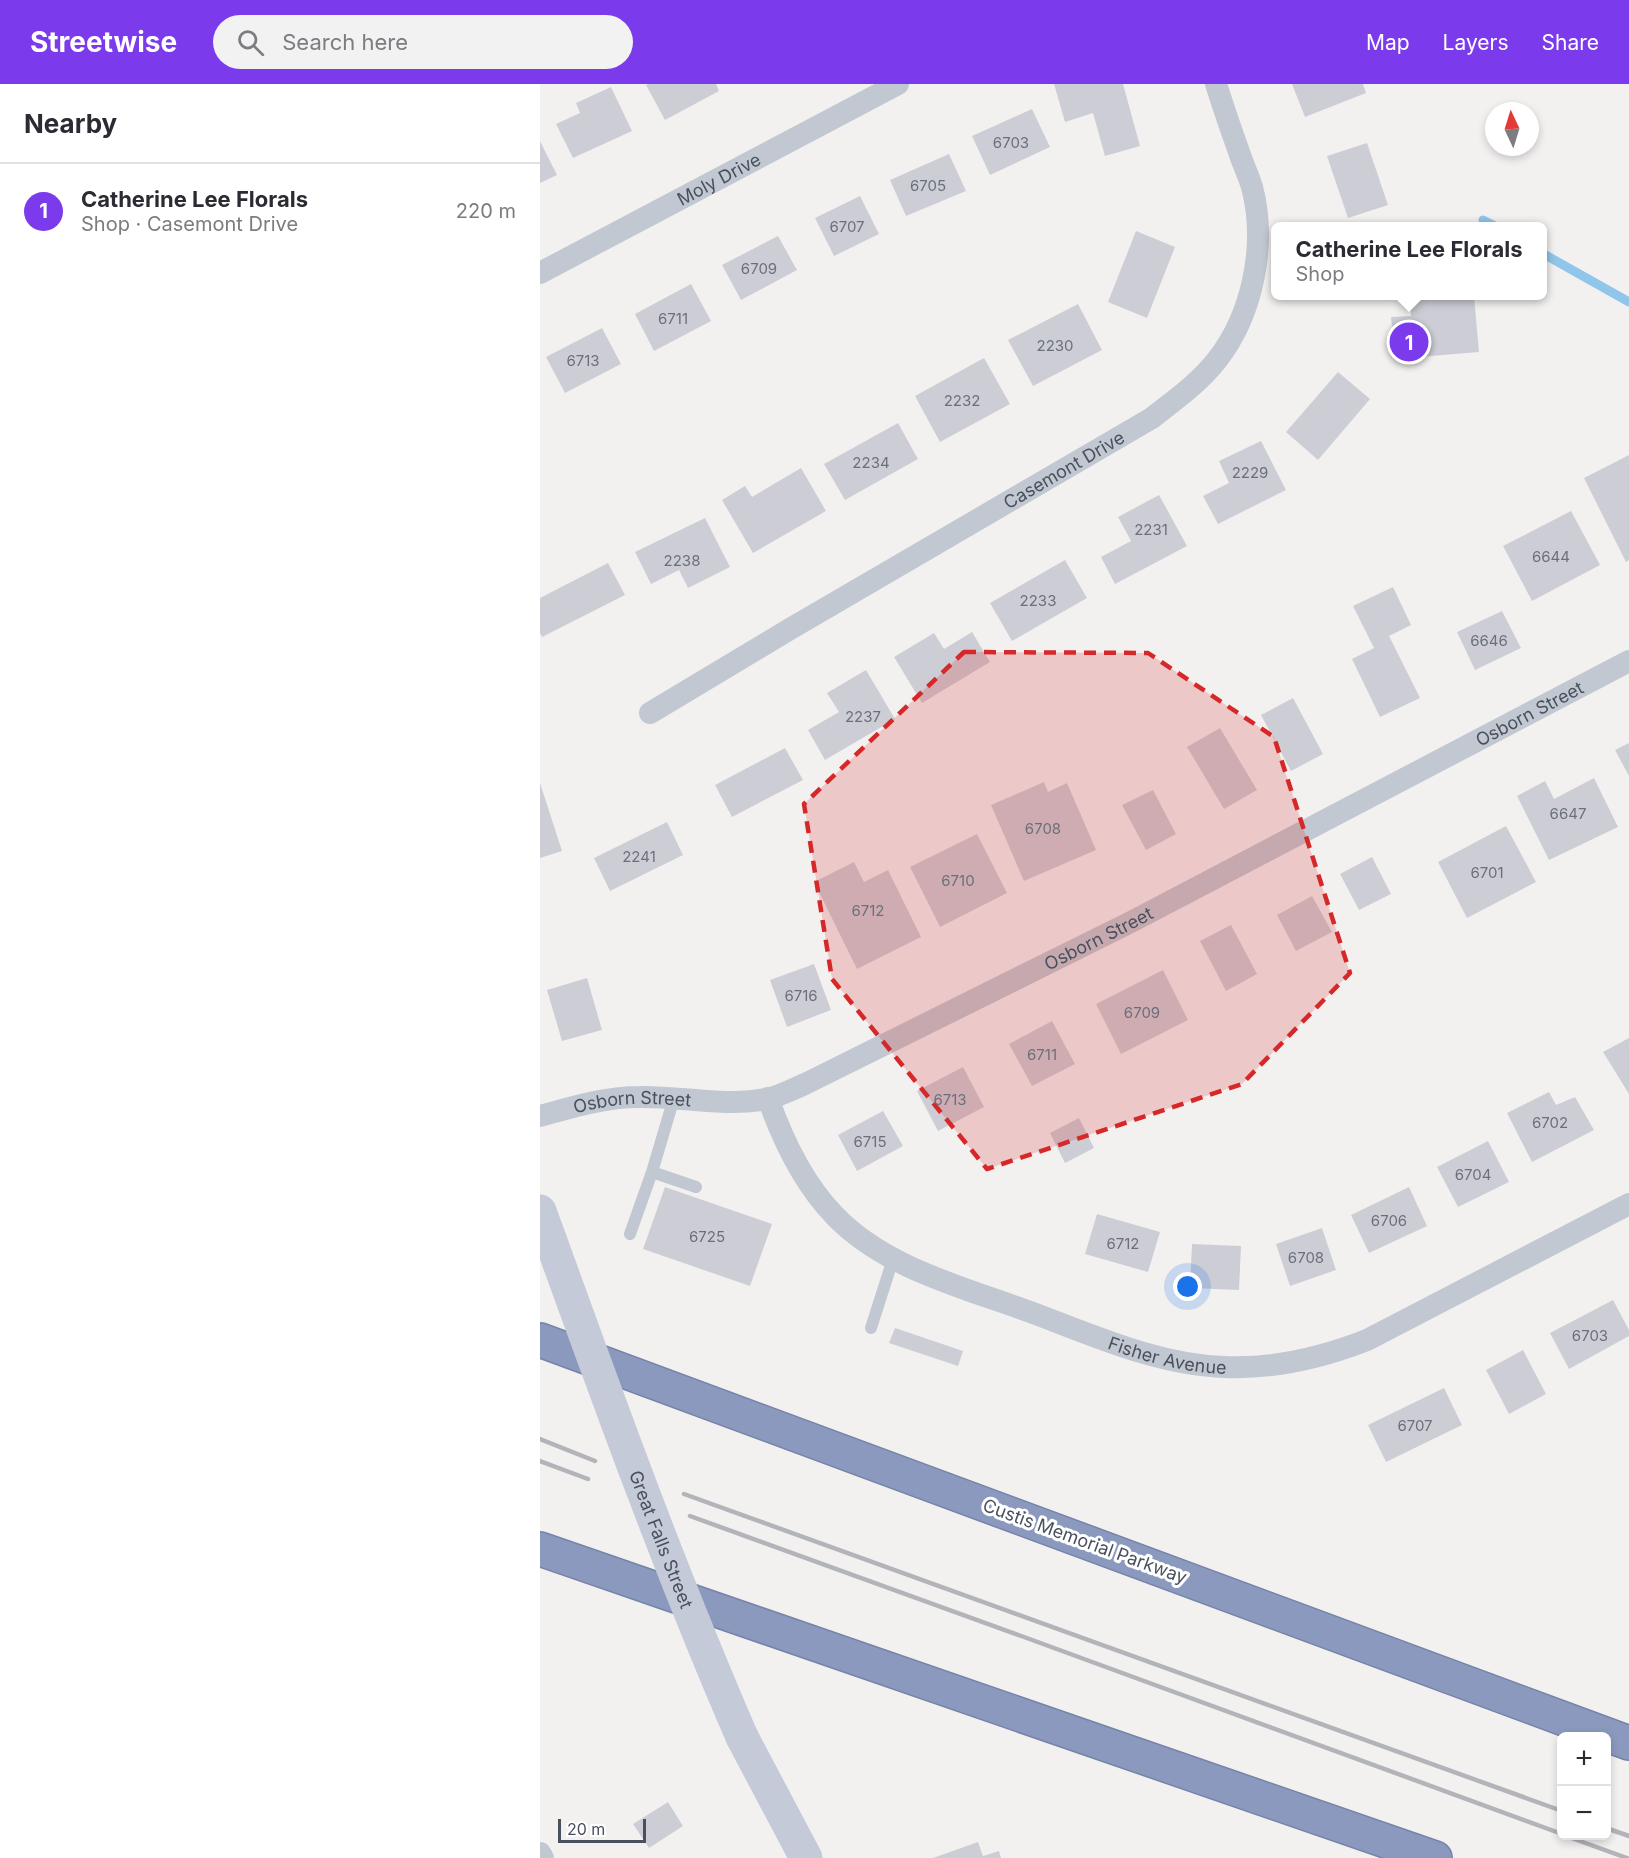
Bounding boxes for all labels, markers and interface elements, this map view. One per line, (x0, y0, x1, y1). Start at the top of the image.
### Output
search box (213, 15, 633, 69)
text: Streetwise (30, 25, 177, 59)
icon: search (234, 26, 267, 59)
text: Search here (282, 29, 408, 55)
text: Map (1366, 30, 1410, 55)
text: Layers (1443, 30, 1509, 55)
text: Share (1542, 30, 1599, 55)
north arrow (1485, 102, 1539, 156)
text: Nearby (24, 108, 117, 139)
house number: 6703 (993, 133, 1029, 152)
street label: Moly Drive (673, 148, 764, 209)
house number: 6705 (910, 176, 946, 195)
text: Catherine Lee Florals (81, 186, 308, 212)
text: 1 (39, 199, 48, 223)
text: 220 m (456, 199, 516, 223)
text: Shop · Casemont Drive (81, 212, 298, 236)
house number: 6707 (829, 217, 865, 236)
popup (1271, 222, 1547, 300)
text: Catherine Lee Florals (1296, 236, 1523, 262)
house number: 6709 (741, 259, 777, 278)
text: Shop (1296, 262, 1344, 286)
house number: 6711 (658, 309, 688, 328)
pin: 1 (1390, 320, 1428, 364)
house number: 2230 (1036, 336, 1074, 355)
house number: 6713 (566, 351, 600, 370)
house number: 2232 (944, 391, 980, 410)
street label: Casemont Drive (1000, 426, 1128, 513)
house number: 2234 (852, 453, 890, 472)
house number: 2229 (1232, 463, 1268, 482)
house number: 2231 (1134, 520, 1168, 539)
house number: 6644 (1532, 547, 1570, 566)
house number: 2238 (664, 551, 700, 570)
house number: 2233 (1020, 591, 1056, 610)
house number: 6646 (1470, 631, 1508, 650)
street label: Osborn Street (1472, 676, 1587, 750)
house number: 2237 (845, 707, 881, 726)
house number: 6647 (1550, 804, 1586, 823)
house number: 6708 (1025, 819, 1061, 838)
house number: 2241 (622, 847, 656, 866)
house number: 6701 (1470, 863, 1504, 882)
house number: 6710 (941, 871, 975, 890)
house number: 6712 (851, 901, 885, 920)
street label: Osborn Street (1041, 902, 1156, 974)
house number: 6716 (784, 986, 818, 1005)
house number: 6709 (1124, 1003, 1160, 1022)
house number: 6711 (1027, 1045, 1057, 1064)
street label: Osborn Street (571, 1086, 692, 1117)
house number: 6713 (933, 1090, 967, 1109)
house number: 6702 (1532, 1113, 1568, 1132)
house number: 6715 (853, 1132, 887, 1151)
house number: 6704 (1455, 1165, 1491, 1184)
house number: 6706 (1371, 1211, 1407, 1230)
house number: 6725 (689, 1227, 725, 1246)
house number: 6712 (1106, 1234, 1140, 1253)
house number: 6708 (1288, 1248, 1324, 1267)
your location (1173, 1272, 1202, 1301)
house number: 6703 (1572, 1326, 1608, 1345)
street label: Fisher Avenue (1106, 1332, 1227, 1378)
house number: 6707 (1397, 1416, 1433, 1435)
street label: Great Falls Street (625, 1467, 698, 1611)
street label: Custis Memorial Parkway (980, 1494, 1190, 1588)
map controls (1557, 1732, 1611, 1840)
button: + (1557, 1732, 1611, 1786)
button: − (1557, 1786, 1611, 1840)
scale bar (558, 1816, 646, 1844)
text: 20 m (567, 1819, 605, 1839)

